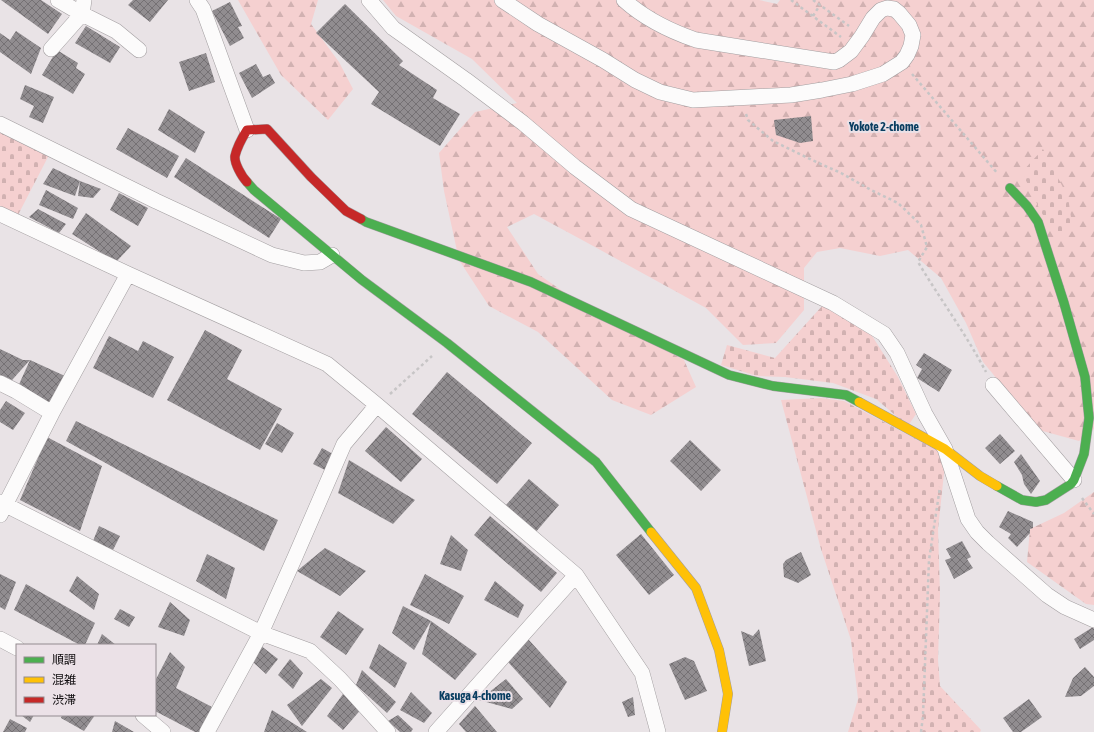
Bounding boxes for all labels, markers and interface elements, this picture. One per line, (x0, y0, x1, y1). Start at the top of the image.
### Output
district label: Yokote 2-chome (848, 120, 920, 134)
legend (16, 644, 156, 716)
text: 順調 (52, 653, 76, 667)
text: 混雑 (52, 673, 76, 687)
district label: Kasuga 4-chome (439, 689, 512, 703)
text: 渋滞 (52, 693, 76, 707)

